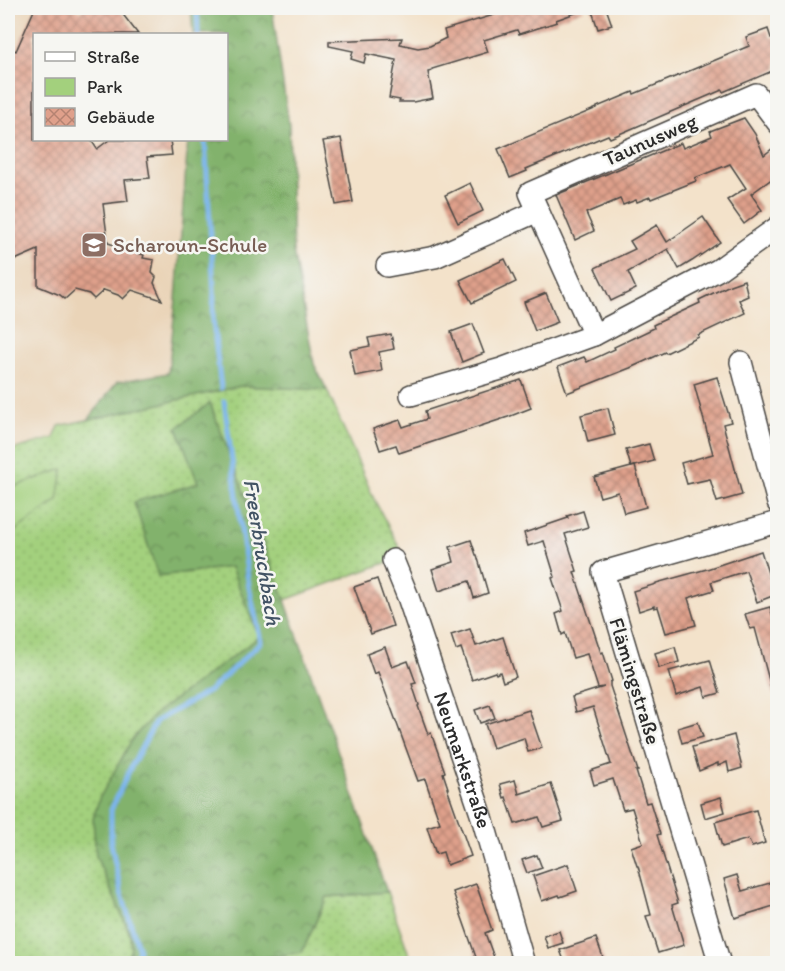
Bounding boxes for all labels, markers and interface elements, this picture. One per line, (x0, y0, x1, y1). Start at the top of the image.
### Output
legend (33, 33, 228, 141)
text: Straße (87, 46, 140, 68)
text: Park (87, 76, 122, 98)
text: Gebäude (87, 106, 155, 128)
street label: Taunusweg (599, 108, 701, 171)
school or university icon: Scharoun-Schule (79, 230, 109, 260)
place label: Scharoun-Schule (113, 232, 267, 257)
water label: Freerbruchbach (238, 477, 287, 627)
street label: Flämingstraße (604, 614, 667, 747)
street label: Neumarkstraße (429, 688, 498, 831)

